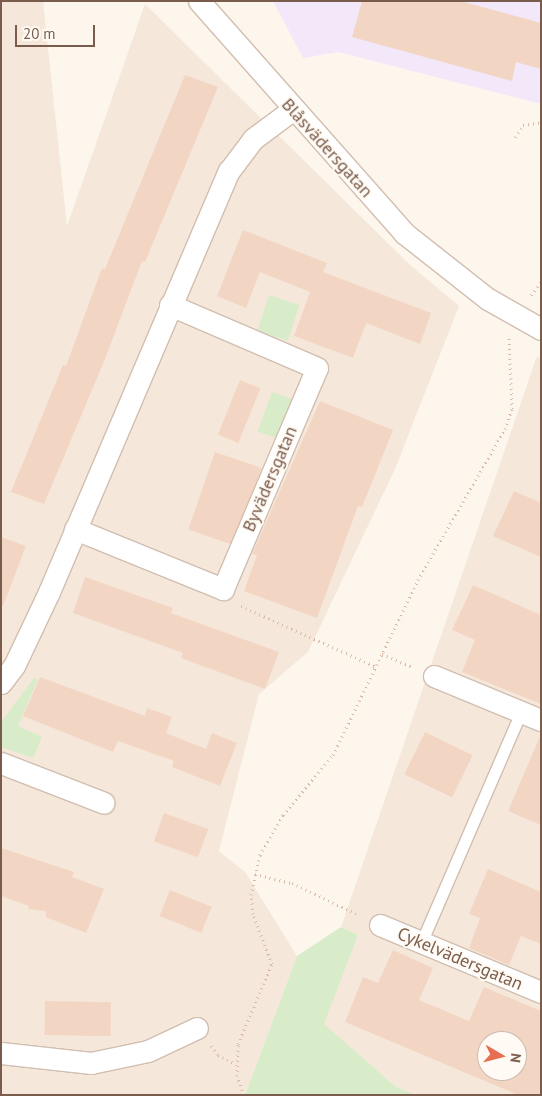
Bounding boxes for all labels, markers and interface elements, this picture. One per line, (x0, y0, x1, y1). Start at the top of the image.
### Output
scale bar (18, 15, 98, 47)
text: 20 m (23, 24, 56, 43)
street label: Blåsvädersgatan (277, 94, 377, 202)
street label: Byvädersgatan (238, 423, 302, 535)
street label: Cykelvädersgatan (394, 923, 526, 995)
north arrow (477, 1031, 527, 1081)
text: N (506, 1052, 525, 1064)

